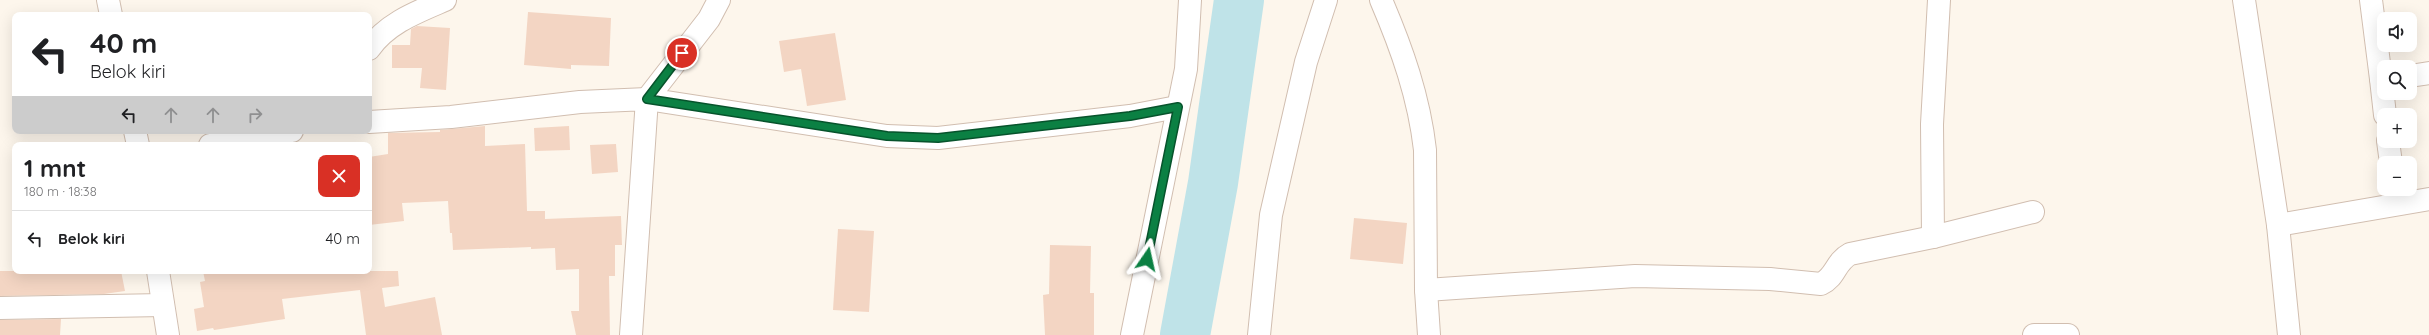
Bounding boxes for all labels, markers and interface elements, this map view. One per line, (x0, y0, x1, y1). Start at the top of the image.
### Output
map controls (2377, 12, 2417, 196)
button: sound (2377, 12, 2417, 52)
text: 40 m (90, 25, 157, 60)
icon: left (24, 28, 76, 80)
pin (665, 36, 699, 70)
icon: arrive (671, 42, 693, 64)
text: Belok kiri (90, 60, 166, 83)
button: search (2377, 60, 2417, 100)
icon: left (118, 104, 140, 126)
icon: ahead (160, 104, 182, 126)
icon: ahead (202, 104, 224, 126)
icon: right (244, 104, 266, 126)
button: + (2377, 108, 2417, 148)
text: 1 mnt (24, 153, 86, 183)
button: close (318, 155, 360, 197)
button: − (2377, 156, 2417, 196)
text: 180 m · 18:38 (24, 183, 97, 199)
icon: left (24, 228, 46, 250)
text: Belok kiri (58, 229, 125, 248)
text: 40 m (325, 229, 360, 248)
position arrow (1126, 238, 1168, 280)

